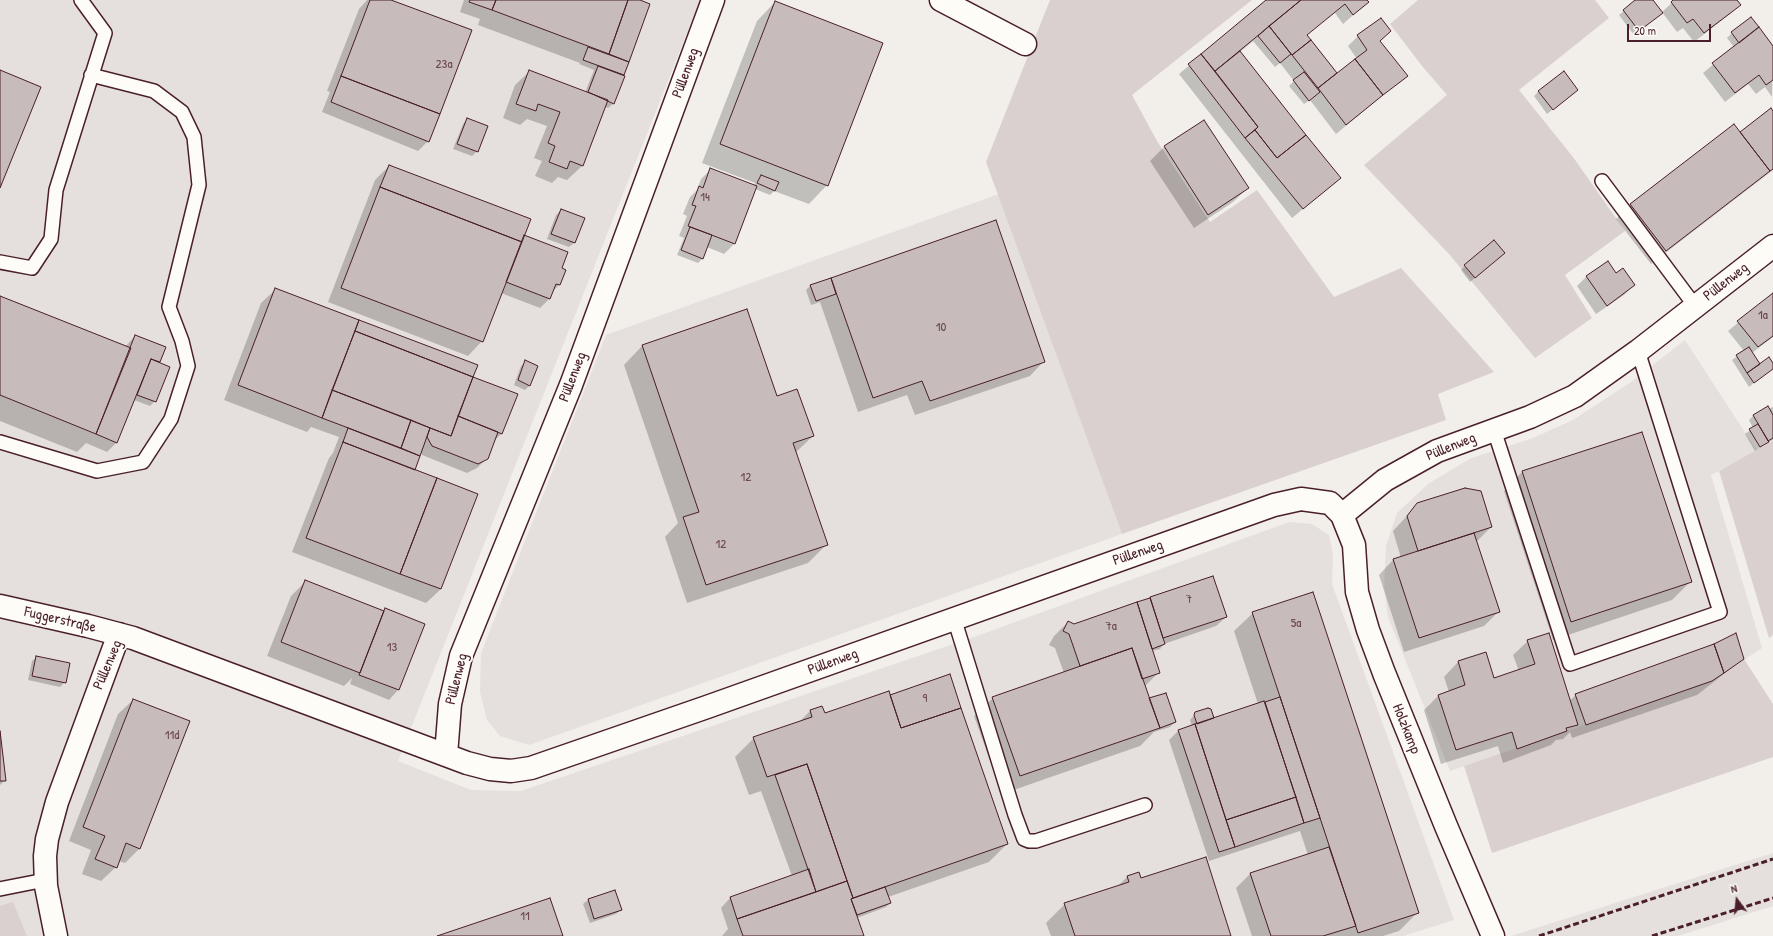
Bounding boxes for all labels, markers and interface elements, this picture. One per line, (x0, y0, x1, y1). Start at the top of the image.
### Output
scale bar (1629, 16, 1713, 42)
text: 20 m (1634, 22, 1656, 39)
street label: Püllenweg (669, 45, 703, 101)
house number: 23a (435, 57, 453, 73)
house number: 14 (700, 190, 710, 206)
street label: Püllenweg (1700, 259, 1752, 305)
house number: 1a (1758, 308, 1768, 324)
house number: 10 (936, 320, 946, 336)
street label: Püllenweg (555, 349, 591, 405)
street label: Püllenweg (1424, 429, 1478, 465)
house number: 12 (741, 470, 751, 486)
street label: Püllenweg (1110, 536, 1166, 570)
house number: 12 (716, 537, 726, 553)
house number: 7 (1186, 592, 1192, 608)
street label: Fuggerstraße (22, 603, 98, 637)
house number: 5a (1291, 616, 1301, 632)
house number: 7a (1105, 619, 1117, 635)
street label: Püllenweg (90, 638, 126, 692)
house number: 13 (387, 640, 397, 656)
street label: Püllenweg (805, 645, 861, 679)
street label: Püllenweg (442, 652, 472, 706)
house number: 9 (923, 691, 927, 707)
street label: Holzkamp (1388, 701, 1424, 757)
house number: 11d (165, 728, 179, 744)
north arrow (1717, 880, 1757, 920)
text: N (1729, 881, 1739, 896)
house number: 11 (520, 909, 530, 925)

